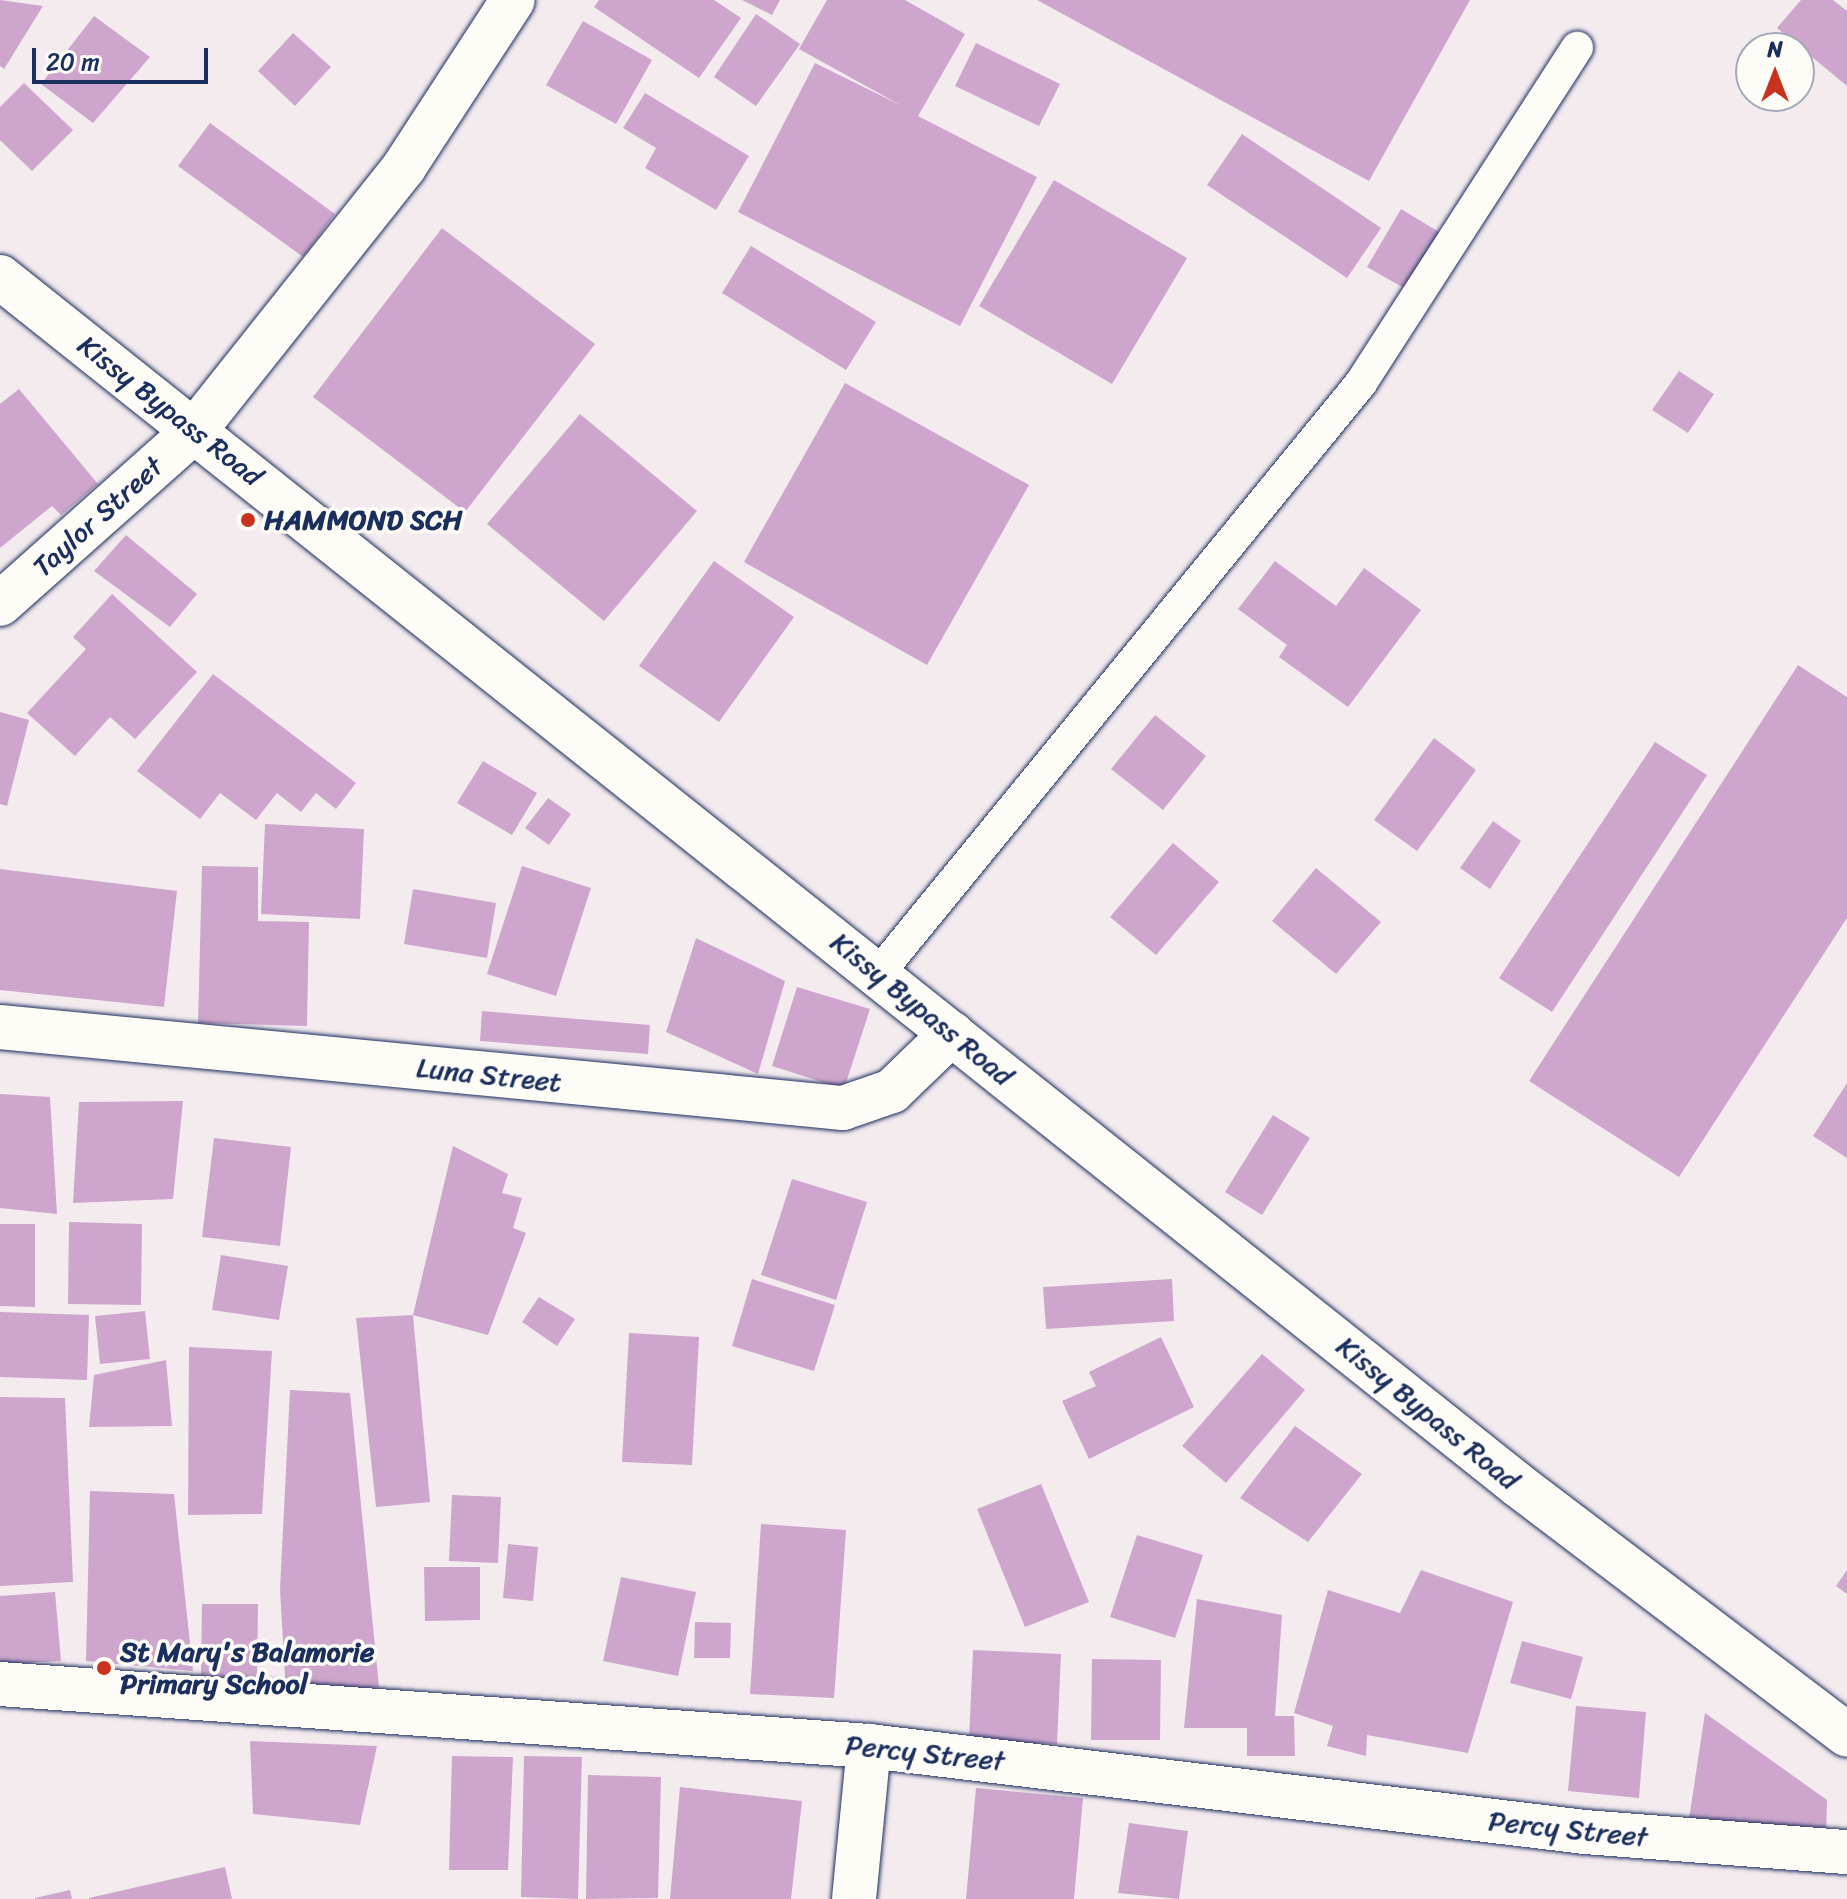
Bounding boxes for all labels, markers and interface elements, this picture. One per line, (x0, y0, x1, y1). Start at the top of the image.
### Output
text: N (1767, 30, 1783, 69)
scale bar (36, 32, 212, 82)
north arrow (1735, 32, 1815, 112)
text: 20 m (46, 41, 100, 83)
street label: Kissy Bypass Road (71, 329, 269, 493)
street label: Taylor Street (26, 450, 170, 584)
place label: HAMMOND SCH (264, 503, 465, 537)
marker: HAMMOND SCH (239, 511, 257, 529)
street label: Kissy Bypass Road (824, 925, 1020, 1093)
street label: Luna Street (415, 1051, 563, 1099)
street label: Kissy Bypass Road (1330, 1329, 1526, 1497)
place label: St Mary's Balamorie Primary School (120, 1635, 372, 1701)
marker: St Mary's Balamorie Primary School (95, 1659, 113, 1677)
street label: Percy Street (844, 1728, 1006, 1778)
street label: Percy Street (1487, 1804, 1649, 1854)

